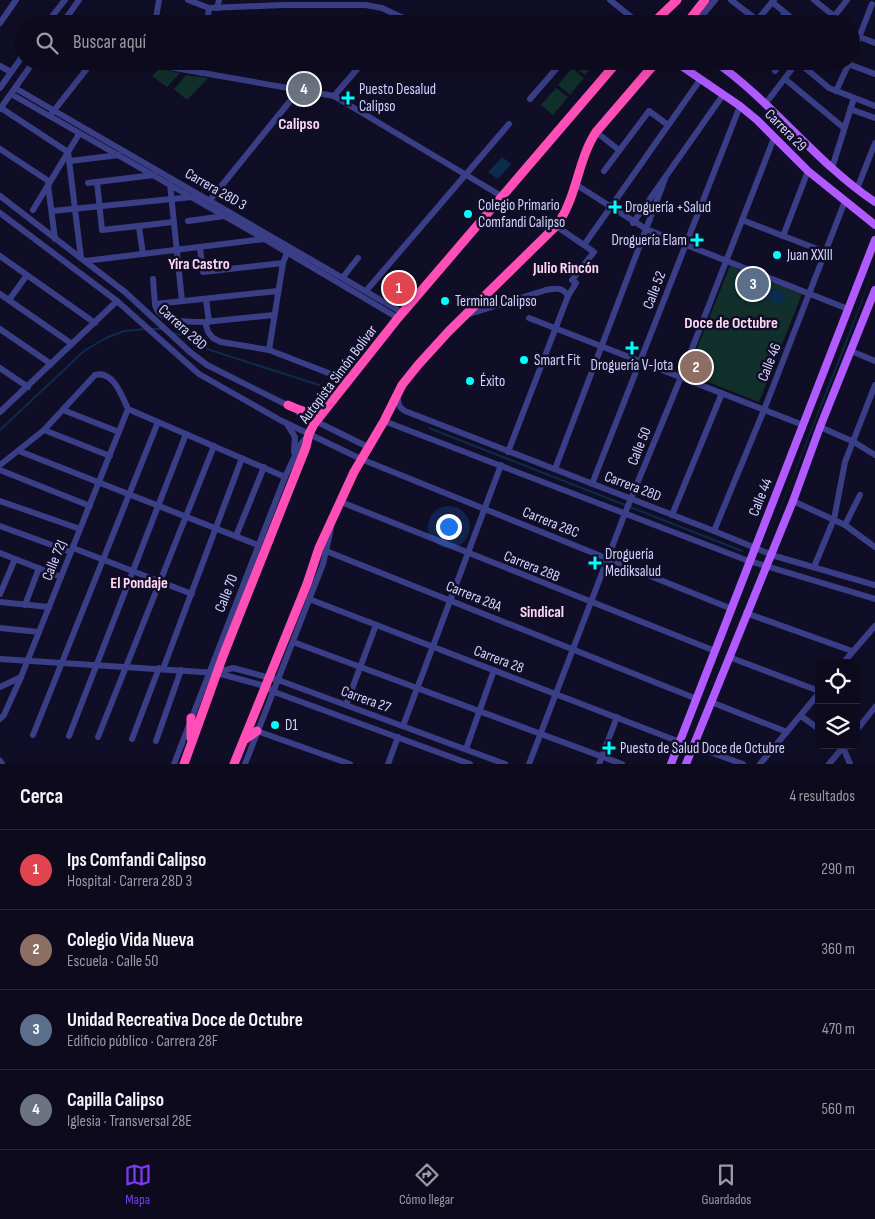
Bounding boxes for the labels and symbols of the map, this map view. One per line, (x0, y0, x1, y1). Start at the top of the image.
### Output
pin: 4 (288, 70, 320, 108)
place label: Puesto Desalud Calipso (359, 80, 436, 116)
marker: Puesto Desalud Calipso (341, 91, 355, 105)
street label: Carrera 29 (760, 105, 811, 156)
district label: Calipso (278, 115, 320, 134)
street label: Carrera 28D 3 (181, 164, 250, 215)
place label: Colegio Primario Comfandi Calipso (478, 196, 565, 232)
place label: Droguería +Salud (625, 198, 711, 217)
marker: Droguería +Salud (609, 201, 621, 213)
marker: Colegio Primario Comfandi Calipso (462, 208, 474, 220)
place label: Droguería Elam (611, 231, 687, 250)
marker: Droguería Elam (691, 234, 703, 246)
place label: Juan XXIII (786, 246, 833, 265)
marker: Juan XXIII (771, 249, 783, 261)
district label: Yira Castro (168, 255, 230, 274)
district label: Julio Rincón (532, 259, 599, 278)
pin: 3 (737, 265, 769, 303)
pin: 1 (383, 269, 415, 307)
street label: Calle 52 (639, 269, 670, 312)
place label: Terminal Calipso (455, 292, 537, 311)
marker: Terminal Calipso (439, 295, 451, 307)
street label: Carrera 28D (154, 300, 211, 354)
district label: Doce de Octubre (684, 314, 778, 333)
street label: Autopista Simón Bolívar (295, 321, 382, 428)
street label: Calle 46 (753, 340, 785, 384)
marker: Droguería V-Jota (626, 342, 638, 354)
pin: 2 (680, 348, 712, 386)
place label: Smart Fit (534, 351, 581, 370)
marker: Smart Fit (518, 354, 530, 366)
place label: Droguería V-Jota (591, 356, 674, 375)
place label: Éxito (480, 372, 505, 391)
marker: Éxito (464, 375, 476, 387)
street label: Calle 50 (623, 424, 656, 468)
street label: Carrera 28D (602, 467, 664, 506)
street label: Calle 44 (744, 475, 777, 519)
street label: Carrera 28C (520, 503, 582, 542)
your location (436, 514, 462, 540)
street label: Calle 72J (38, 537, 71, 583)
place label: Droguería Mediksalud (605, 545, 661, 581)
street label: Carrera 28B (501, 547, 563, 586)
marker: Droguería Mediksalud (589, 557, 601, 569)
street label: Calle 70 (211, 571, 242, 615)
district label: El Pondaje (110, 574, 168, 593)
street label: Carrera 28A (443, 577, 505, 616)
district label: Sindical (520, 603, 564, 622)
street label: Carrera 28 (471, 641, 527, 678)
street label: Carrera 27 (338, 682, 393, 717)
place label: D1 (285, 716, 298, 735)
marker: D1 (269, 719, 281, 731)
place label: Puesto de Salud Doce de Octubre (620, 739, 785, 758)
marker: Puesto de Salud Doce de Octubre (602, 741, 616, 755)

